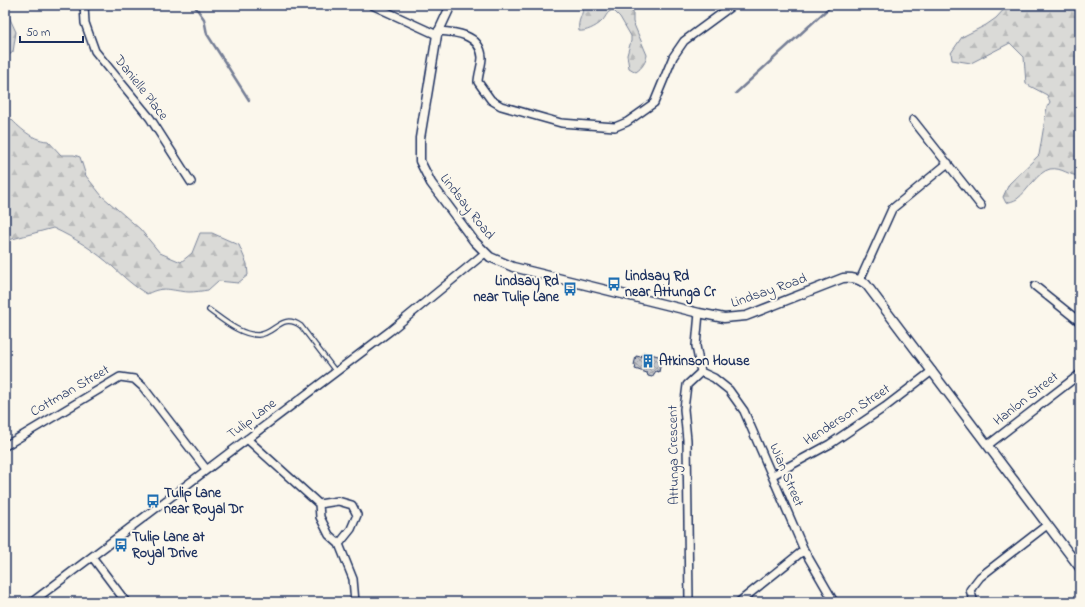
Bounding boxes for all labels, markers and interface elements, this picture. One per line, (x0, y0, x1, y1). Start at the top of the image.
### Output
scale bar (20, 18, 83, 44)
text: 50 m (26, 24, 50, 42)
street label: Danielle Place (108, 50, 174, 126)
street label: Lindsay Road (434, 169, 500, 245)
place label: Lindsay Rd near Attunga Cr (625, 266, 717, 305)
street label: Lindsay Road (728, 268, 810, 315)
place label: Lindsay Rd near Tulip Lane (473, 271, 560, 308)
bus stop icon: Lindsay Rd near Attunga Cr (606, 276, 622, 292)
bus stop icon: Lindsay Rd near Tulip Lane (562, 281, 578, 297)
place label: Atkinson House (659, 351, 750, 372)
building icon: Atkinson House (640, 353, 656, 369)
street label: Cottman Street (26, 360, 114, 422)
street label: Hanlon Street (989, 367, 1063, 431)
street label: Henderson Street (799, 379, 895, 451)
street label: Tulip Lane (223, 393, 282, 445)
street label: Attunga Crescent (663, 405, 686, 505)
street label: Wian Street (763, 440, 809, 510)
place label: Tulip Lane near Royal Dr (164, 483, 244, 522)
bus stop icon: Tulip Lane near Royal Dr (145, 493, 161, 509)
place label: Tulip Lane at Royal Drive (131, 527, 205, 566)
bus stop icon: Tulip Lane at Royal Drive (113, 537, 129, 553)

